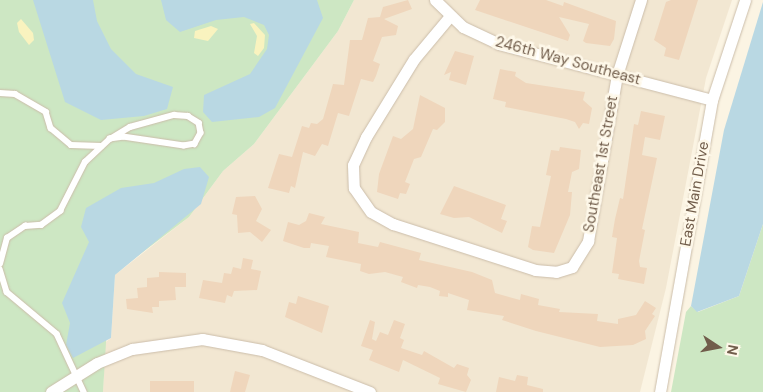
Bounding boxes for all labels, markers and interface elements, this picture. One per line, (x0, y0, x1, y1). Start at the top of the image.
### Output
street label: 246th Way Southeast (493, 33, 643, 89)
street label: Southeast 1st Street (580, 94, 622, 234)
street label: East Main Drive (677, 140, 713, 248)
north arrow (693, 322, 743, 372)
text: N (723, 343, 743, 357)

